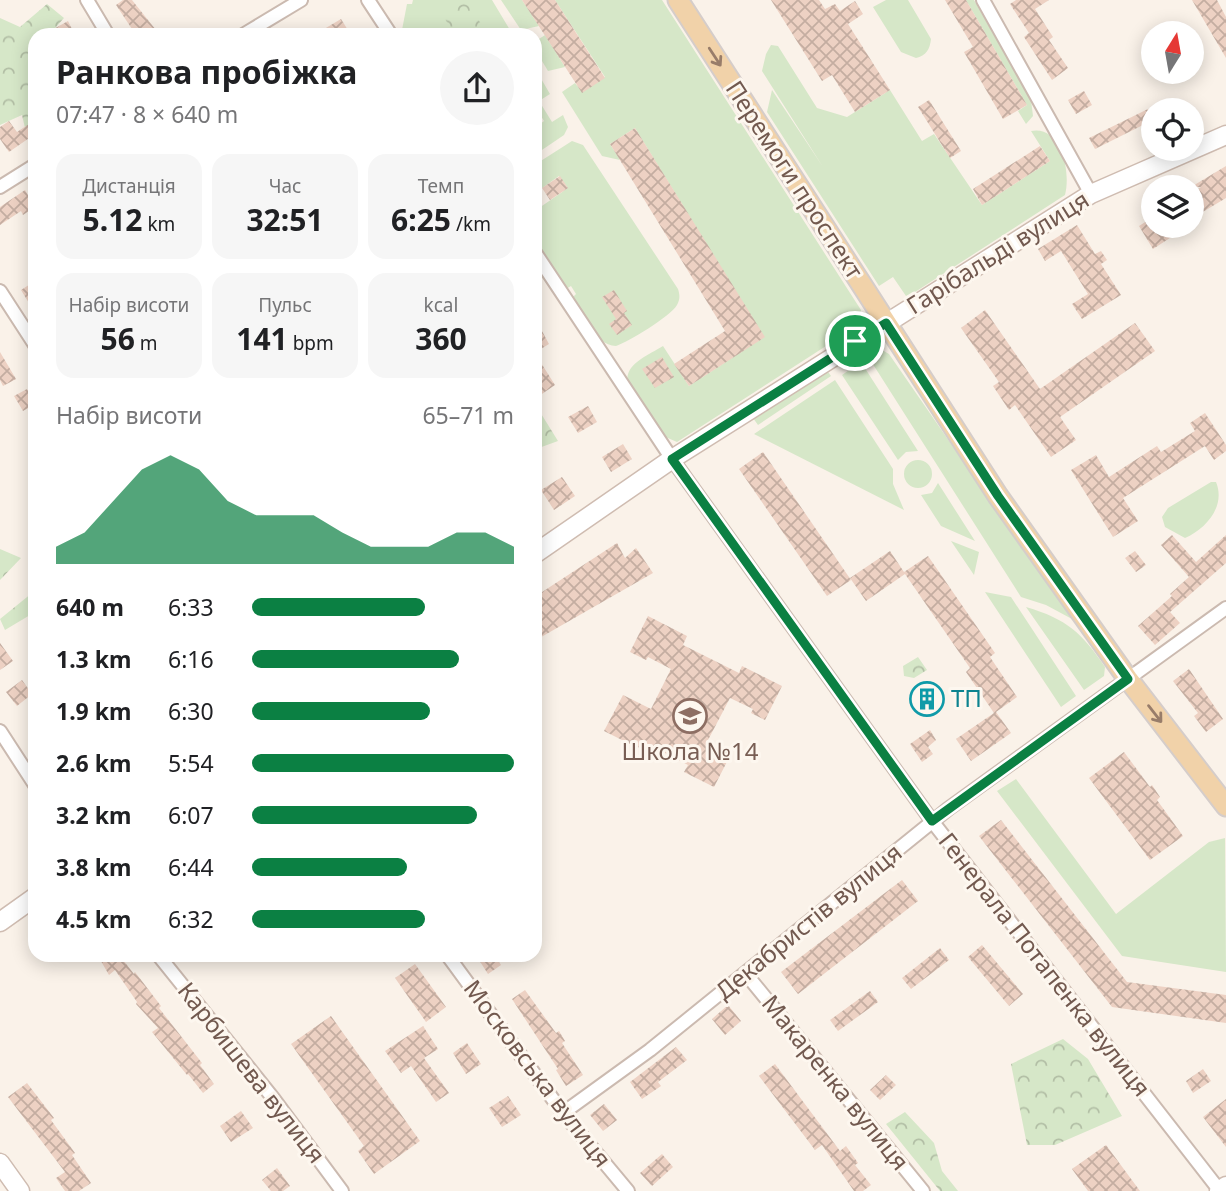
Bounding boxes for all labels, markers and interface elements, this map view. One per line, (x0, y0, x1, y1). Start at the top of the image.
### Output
north arrow (1141, 21, 1204, 84)
map controls (1141, 21, 1204, 238)
one-way arrow (708, 47, 722, 67)
text: Ранкова пробіжка (56, 50, 357, 93)
button: share (440, 51, 514, 125)
street label: Перемоги проспект (719, 74, 872, 285)
text: 07:47 · 8 × 640 m (56, 98, 238, 130)
button: locate (1141, 98, 1204, 161)
text: Дистанція (82, 173, 176, 199)
text: Час (269, 173, 301, 199)
text: Темп (418, 173, 464, 199)
button: layers (1141, 175, 1204, 238)
street label: Гарібальді вулиця (900, 182, 1095, 321)
text: 5.12 (83, 199, 143, 240)
text: 32:51 (246, 199, 324, 240)
text: 6:25 (391, 199, 451, 240)
text: km (143, 211, 175, 237)
text: /km (451, 211, 491, 237)
text: Набір висоти (69, 292, 189, 318)
text: Пульс (258, 292, 312, 318)
text: kcal (424, 292, 458, 318)
pin (825, 311, 885, 371)
text: 56 (100, 318, 135, 359)
text: 141 (236, 318, 288, 359)
text: 360 (415, 318, 467, 359)
icon: arrive (836, 322, 874, 360)
text: m (135, 330, 158, 356)
text: bpm (288, 330, 334, 356)
text: Набір висоти (56, 399, 202, 431)
text: 65–71 m (422, 399, 514, 431)
text: 640 m (56, 591, 124, 623)
text: 6:33 (168, 591, 214, 623)
text: 1.3 km (56, 643, 131, 675)
text: 6:16 (168, 643, 214, 675)
building icon: ТП (908, 680, 946, 718)
place label: ТП (951, 681, 982, 714)
text: 1.9 km (56, 695, 131, 727)
text: 6:30 (168, 695, 214, 727)
school or university icon: Школа №14 (671, 697, 709, 735)
one-way arrow (1148, 704, 1163, 723)
place label: Школа №14 (622, 734, 759, 767)
text: 2.6 km (56, 747, 131, 779)
text: 5:54 (168, 747, 214, 779)
text: 3.2 km (56, 799, 131, 831)
text: 6:07 (168, 799, 214, 831)
street label: Генерала Потапенка вулиця (932, 825, 1159, 1103)
street label: Декабристів вулиця (708, 835, 908, 1006)
text: 3.8 km (56, 851, 131, 883)
text: 6:44 (168, 851, 214, 883)
text: 4.5 km (56, 903, 131, 935)
text: 6:32 (168, 903, 214, 935)
street label: Московська вулиця (457, 973, 620, 1173)
street label: Карбишева вулиця (171, 975, 333, 1170)
street label: Макаренка вулиця (755, 987, 917, 1177)

